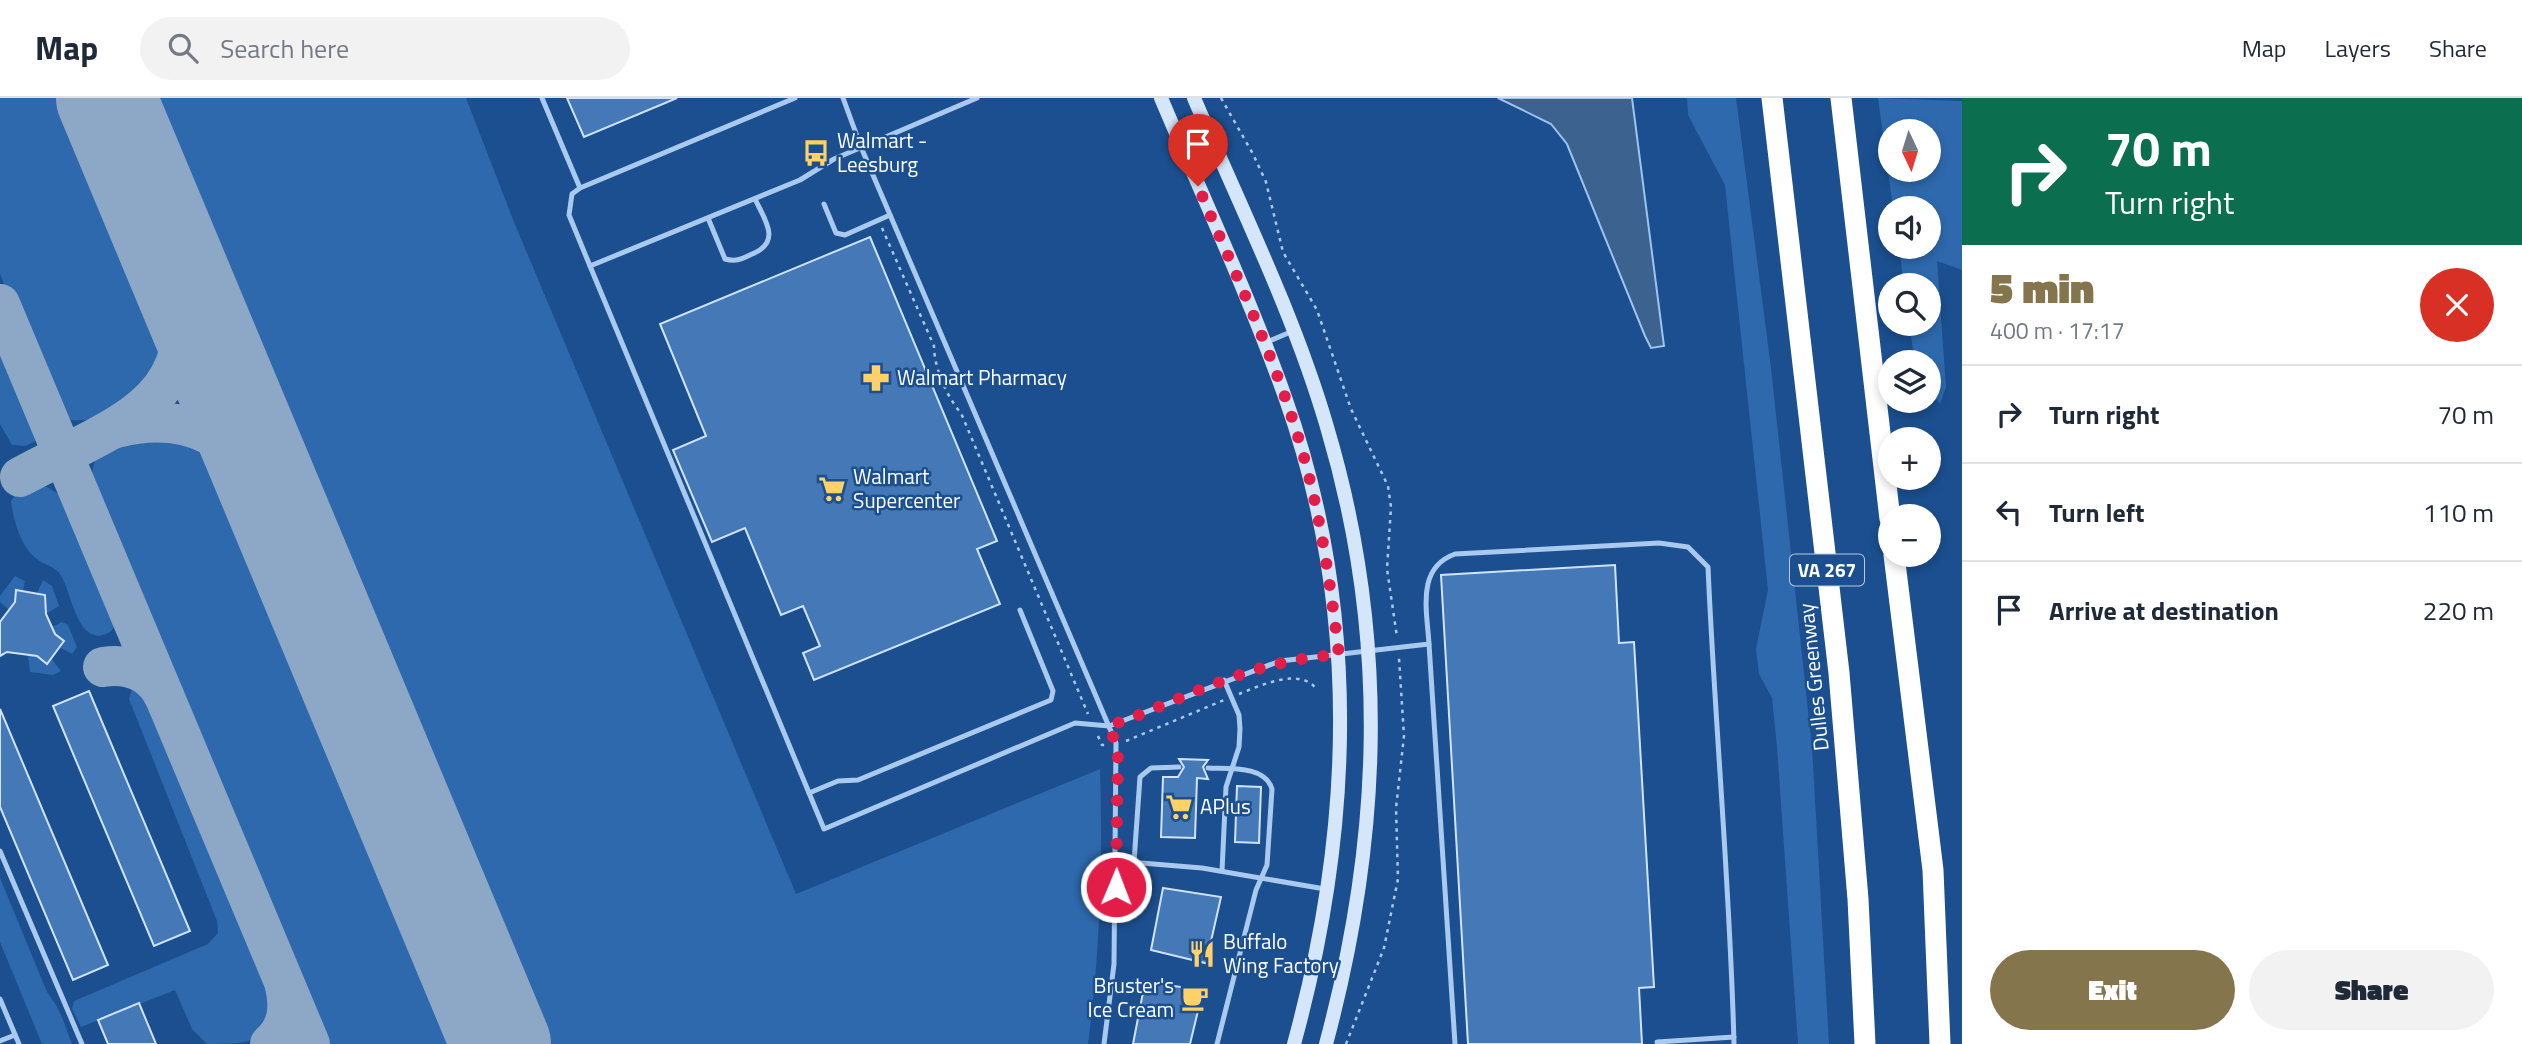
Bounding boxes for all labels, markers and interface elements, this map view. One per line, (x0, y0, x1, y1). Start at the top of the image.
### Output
search box (140, 17, 630, 80)
text: Map (35, 23, 98, 73)
icon: search (164, 29, 202, 67)
text: Search here (220, 29, 349, 68)
text: Map (2242, 30, 2287, 66)
text: Layers (2325, 30, 2391, 66)
text: Share (2429, 30, 2487, 66)
text: 70 m (2105, 110, 2212, 185)
pin (1168, 114, 1228, 186)
north arrow (1878, 119, 1941, 182)
map controls (1878, 119, 1941, 567)
place label: Walmart - Leesburg (837, 124, 927, 180)
icon: arrive (1179, 125, 1217, 163)
icon: right (1990, 126, 2081, 217)
bus stop icon: Walmart - Leesburg (801, 138, 831, 168)
text: Turn right (2105, 178, 2234, 226)
button: sound (1878, 196, 1941, 259)
text: 5 min (1990, 255, 2094, 319)
button: close (2420, 268, 2494, 342)
button: search (1878, 273, 1941, 336)
text: 400 m · 17:17 (1990, 313, 2125, 348)
button: layers (1878, 350, 1941, 413)
place label: Walmart Pharmacy (897, 361, 1067, 393)
pharmacy icon: Walmart Pharmacy (861, 363, 891, 393)
icon: right (1990, 395, 2028, 433)
text: Turn right (2049, 395, 2160, 434)
text: 70 m (2437, 395, 2494, 434)
button: + (1878, 427, 1941, 490)
place label: Walmart Supercenter (853, 460, 960, 516)
supermarket icon: Walmart Supercenter (817, 474, 847, 504)
icon: left (1990, 493, 2028, 531)
text: Turn left (2049, 493, 2144, 532)
text: 110 m (2423, 493, 2494, 532)
button: − (1878, 504, 1941, 567)
road number: VA 267 (1790, 555, 1864, 586)
icon: arrive (1990, 591, 2028, 629)
text: Arrive at destination (2049, 591, 2279, 630)
text: 220 m (2423, 591, 2494, 630)
street label: Dulles Greenway (1789, 602, 1837, 752)
place label: APlus (1200, 790, 1251, 822)
supermarket icon: APlus (1164, 792, 1194, 822)
position arrow (1079, 850, 1153, 924)
place label: Buffalo Wing Factory (1223, 925, 1339, 981)
restaurant icon: Buffalo Wing Factory (1187, 939, 1217, 969)
button: Exit (1990, 950, 2235, 1030)
button: Share (2249, 950, 2494, 1030)
place label: Bruster's Ice Cream (1088, 969, 1174, 1025)
cafe icon: Bruster's Ice Cream (1180, 983, 1210, 1013)

